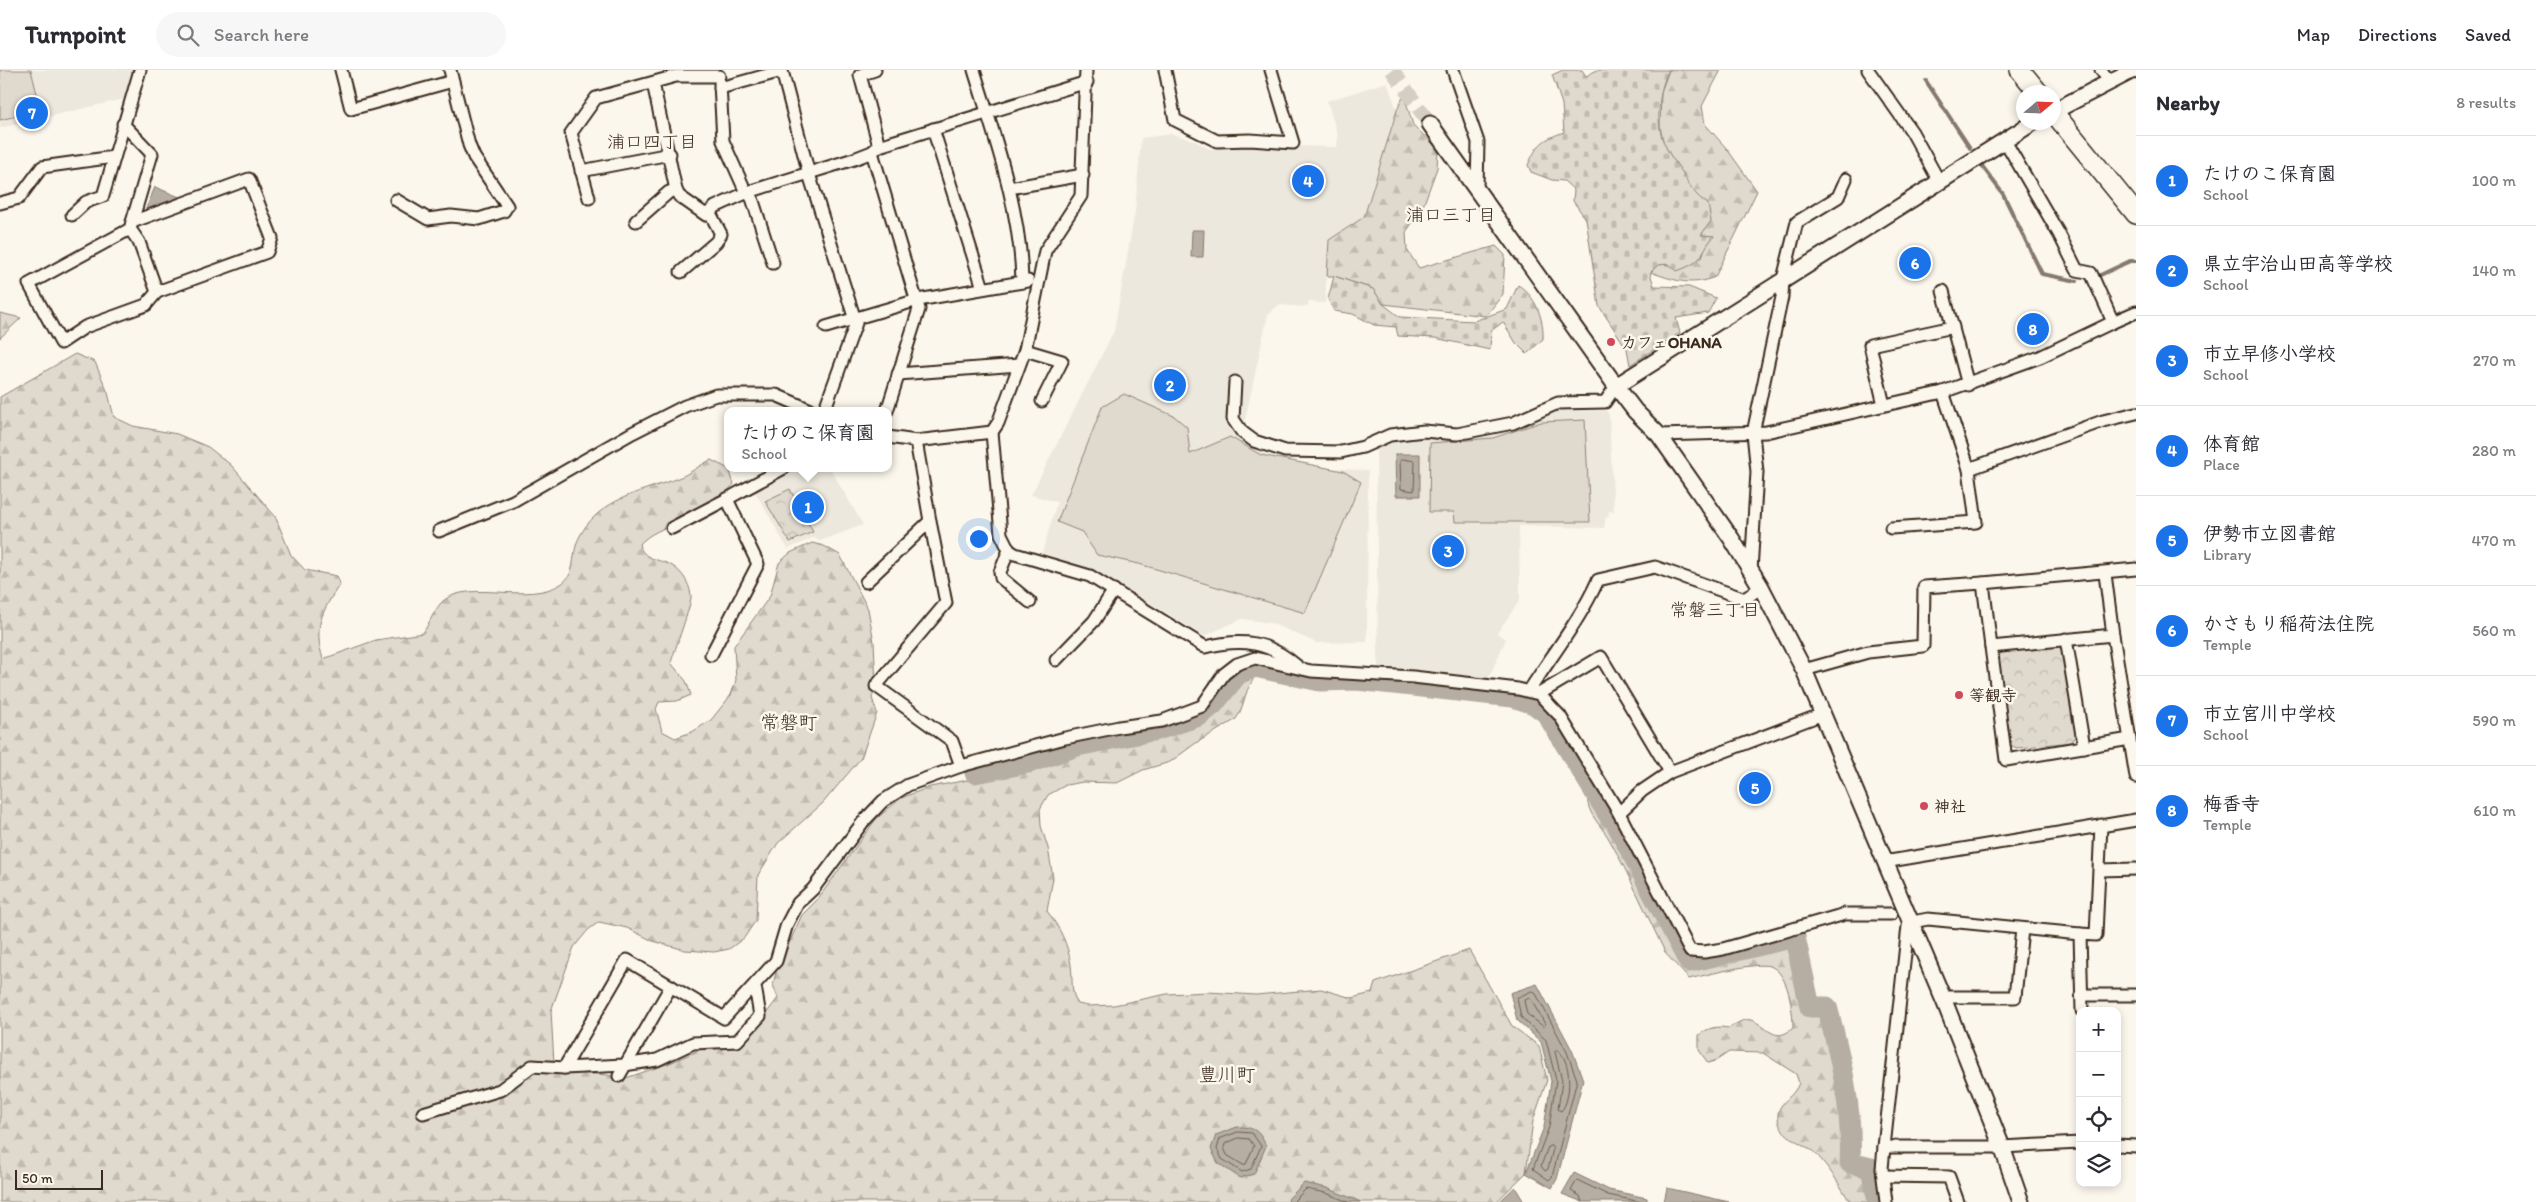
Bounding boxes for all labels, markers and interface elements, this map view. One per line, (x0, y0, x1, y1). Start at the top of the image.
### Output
search box (156, 12, 506, 57)
text: Turnpoint (25, 20, 126, 49)
icon: search (174, 21, 202, 49)
text: Search here (214, 23, 309, 46)
text: Map (2297, 24, 2330, 46)
text: Directions (2358, 24, 2437, 46)
text: Saved (2465, 24, 2511, 46)
north arrow (2016, 85, 2061, 130)
text: Nearby (2156, 90, 2220, 115)
text: 8 results (2456, 93, 2516, 112)
pin: 7 (16, 94, 48, 132)
district label: 浦口四丁目 (607, 131, 697, 153)
pin: 4 (1292, 162, 1324, 200)
text: たけのこ保育園 (2203, 162, 2336, 185)
text: 1 (2168, 171, 2176, 190)
text: 100 m (2472, 171, 2516, 190)
text: School (2203, 185, 2249, 204)
district label: 浦口三丁目 (1406, 204, 1496, 226)
pin: 6 (1899, 244, 1931, 282)
text: 県立宇治山田高等学校 (2203, 252, 2393, 275)
text: 2 (2168, 261, 2176, 280)
text: 140 m (2472, 261, 2516, 280)
text: School (2203, 275, 2249, 294)
pin: 8 (2017, 310, 2049, 348)
place label: カフェOHANA (1621, 333, 1722, 352)
marker: カフェOHANA (1605, 336, 1617, 348)
text: 市立早修小学校 (2203, 342, 2336, 365)
text: 3 (2168, 351, 2176, 370)
text: 270 m (2473, 351, 2516, 370)
text: School (2203, 365, 2249, 384)
pin: 2 (1154, 366, 1186, 404)
popup (724, 407, 892, 472)
text: たけのこ保育園 (741, 421, 875, 444)
text: 体育館 (2203, 432, 2260, 455)
text: 4 (2167, 441, 2177, 460)
text: 280 m (2472, 441, 2516, 460)
text: School (741, 444, 787, 463)
text: Place (2203, 455, 2240, 474)
pin: 1 (792, 488, 824, 526)
text: 伊勢市立図書館 (2203, 522, 2336, 545)
your location (966, 526, 992, 552)
text: 5 (2168, 531, 2176, 550)
text: 470 m (2472, 531, 2516, 550)
pin: 3 (1432, 532, 1464, 570)
text: Library (2203, 545, 2251, 564)
district label: 常磐三丁目 (1670, 599, 1760, 621)
text: かさもり稲荷法住院 (2203, 612, 2374, 635)
text: 6 (2168, 621, 2176, 640)
text: 560 m (2472, 621, 2516, 640)
text: Temple (2203, 635, 2252, 654)
place label: 等観寺 (1969, 686, 2017, 705)
marker: 等観寺 (1953, 689, 1965, 701)
text: 市立宮川中学校 (2203, 702, 2336, 725)
district label: 常磐町 (760, 711, 818, 734)
text: 7 (2168, 711, 2176, 730)
text: 590 m (2472, 711, 2516, 730)
text: School (2203, 725, 2249, 744)
pin: 5 (1739, 769, 1771, 807)
text: 梅香寺 (2203, 792, 2260, 815)
place label: 神社 (1934, 797, 1966, 816)
marker: 神社 (1918, 800, 1930, 812)
text: 8 (2168, 801, 2176, 820)
text: 610 m (2473, 801, 2516, 820)
text: Temple (2203, 815, 2252, 834)
map controls (2076, 1007, 2121, 1187)
button: + (2076, 1007, 2121, 1052)
button: − (2076, 1052, 2121, 1097)
district label: 豊川町 (1198, 1063, 1256, 1086)
button: locate (2076, 1097, 2121, 1142)
button: layers (2076, 1142, 2121, 1187)
scale bar (15, 1167, 102, 1190)
text: 50 m (22, 1170, 53, 1187)

